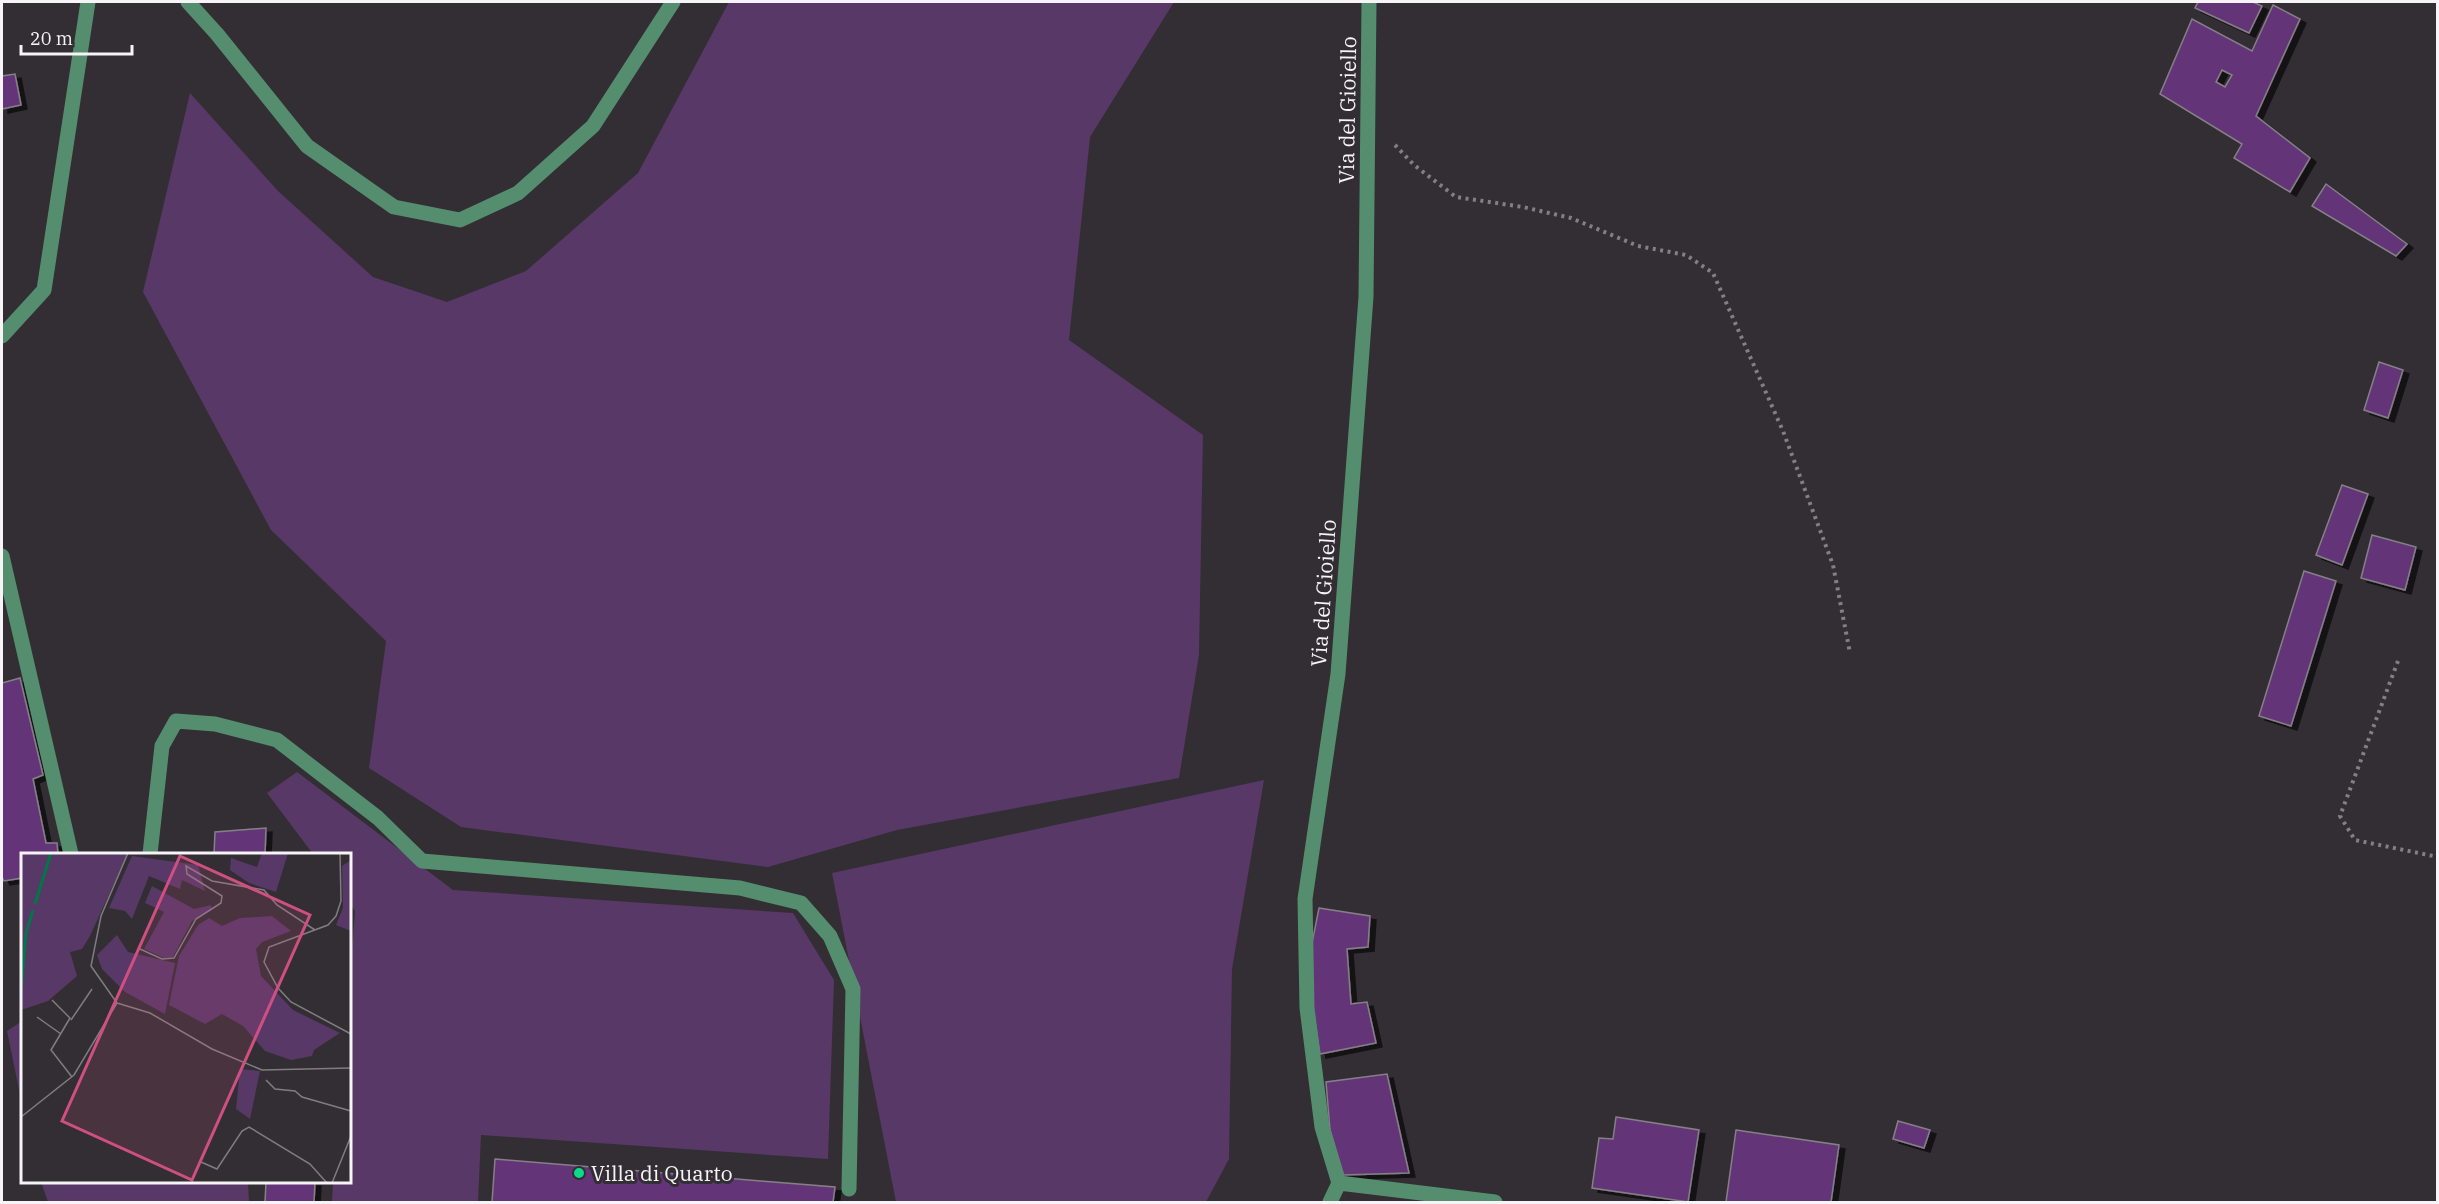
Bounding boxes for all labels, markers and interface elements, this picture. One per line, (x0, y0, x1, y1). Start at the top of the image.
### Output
scale bar (21, 18, 132, 56)
text: 20 m (30, 27, 73, 50)
street label: Via del Gioiello (1332, 36, 1362, 184)
street label: Via del Gioiello (1304, 518, 1342, 668)
inset map (21, 853, 351, 1183)
place label: Villa di Quarto (591, 1159, 733, 1187)
marker: Villa di Quarto (572, 1166, 586, 1180)

